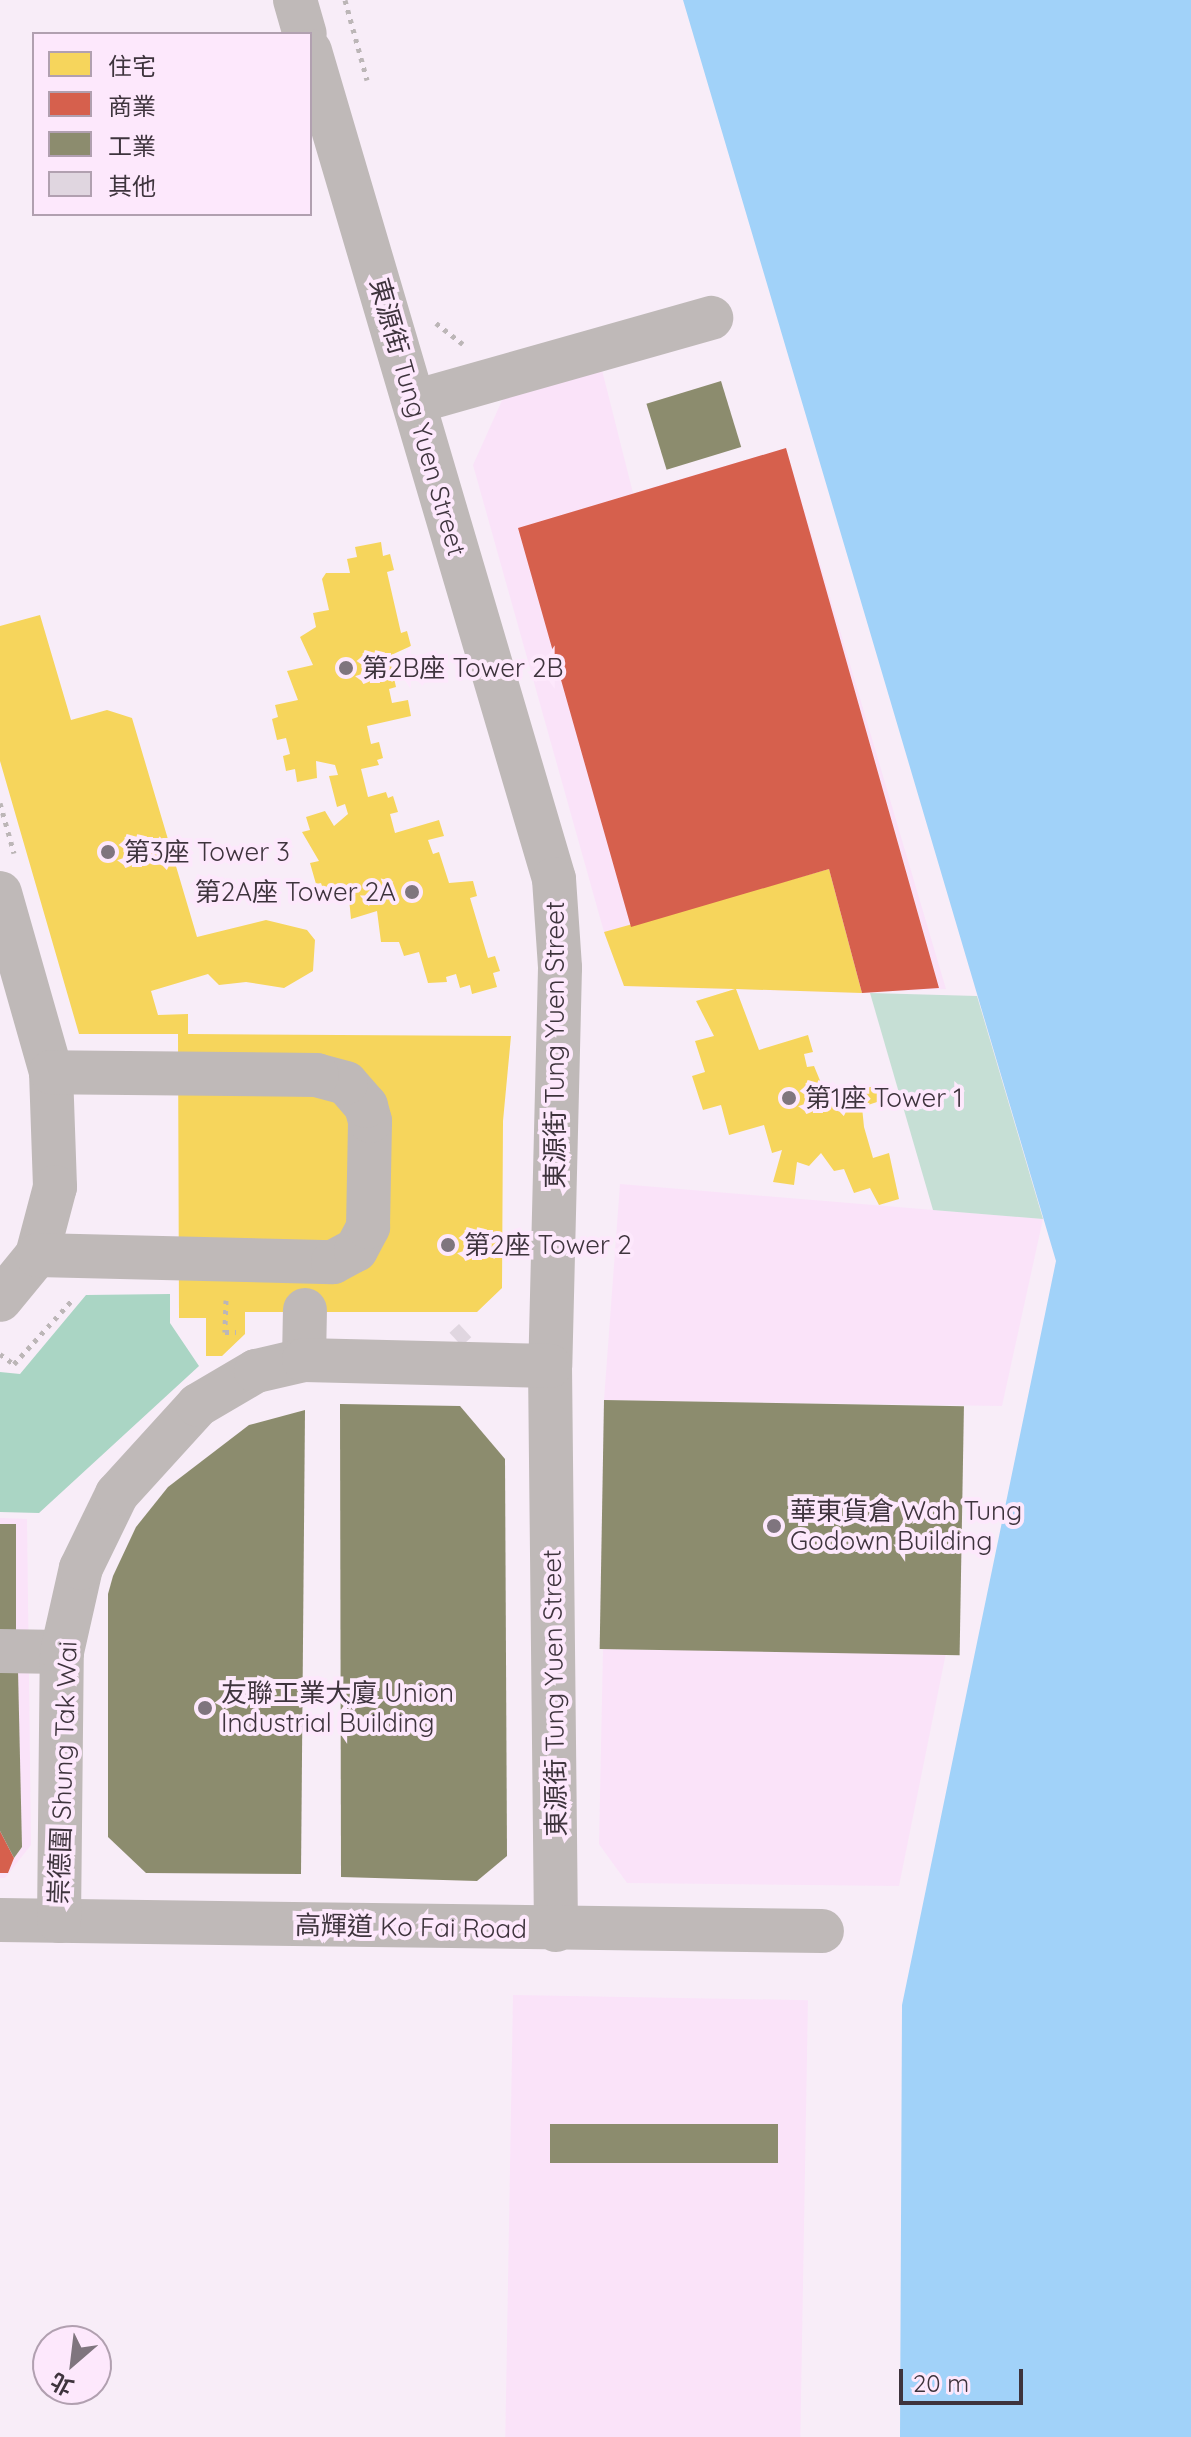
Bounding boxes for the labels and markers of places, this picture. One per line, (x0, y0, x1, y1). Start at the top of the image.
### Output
place label: 第2B座 Tower 2B (362, 652, 563, 684)
marker: 第2B座 Tower 2B (337, 659, 355, 677)
place label: 第3座 Tower 3 (124, 836, 290, 868)
marker: 第3座 Tower 3 (99, 843, 117, 861)
place label: 第2A座 Tower 2A (195, 876, 396, 908)
marker: 第2A座 Tower 2A (403, 883, 421, 901)
place label: 第1座 Tower 1 (805, 1082, 963, 1114)
marker: 第1座 Tower 1 (780, 1089, 798, 1107)
place label: 第2座 Tower 2 (464, 1229, 632, 1261)
marker: 第2座 Tower 2 (439, 1236, 457, 1254)
place label: 華東貨倉 Wah Tung Godown Building (790, 1495, 1022, 1556)
marker: 華東貨倉 Wah Tung Godown Building (765, 1517, 783, 1535)
place label: 友聯工業大廈 Union Industrial Building (221, 1677, 454, 1738)
marker: 友聯工業大廈 Union Industrial Building (196, 1699, 214, 1717)

